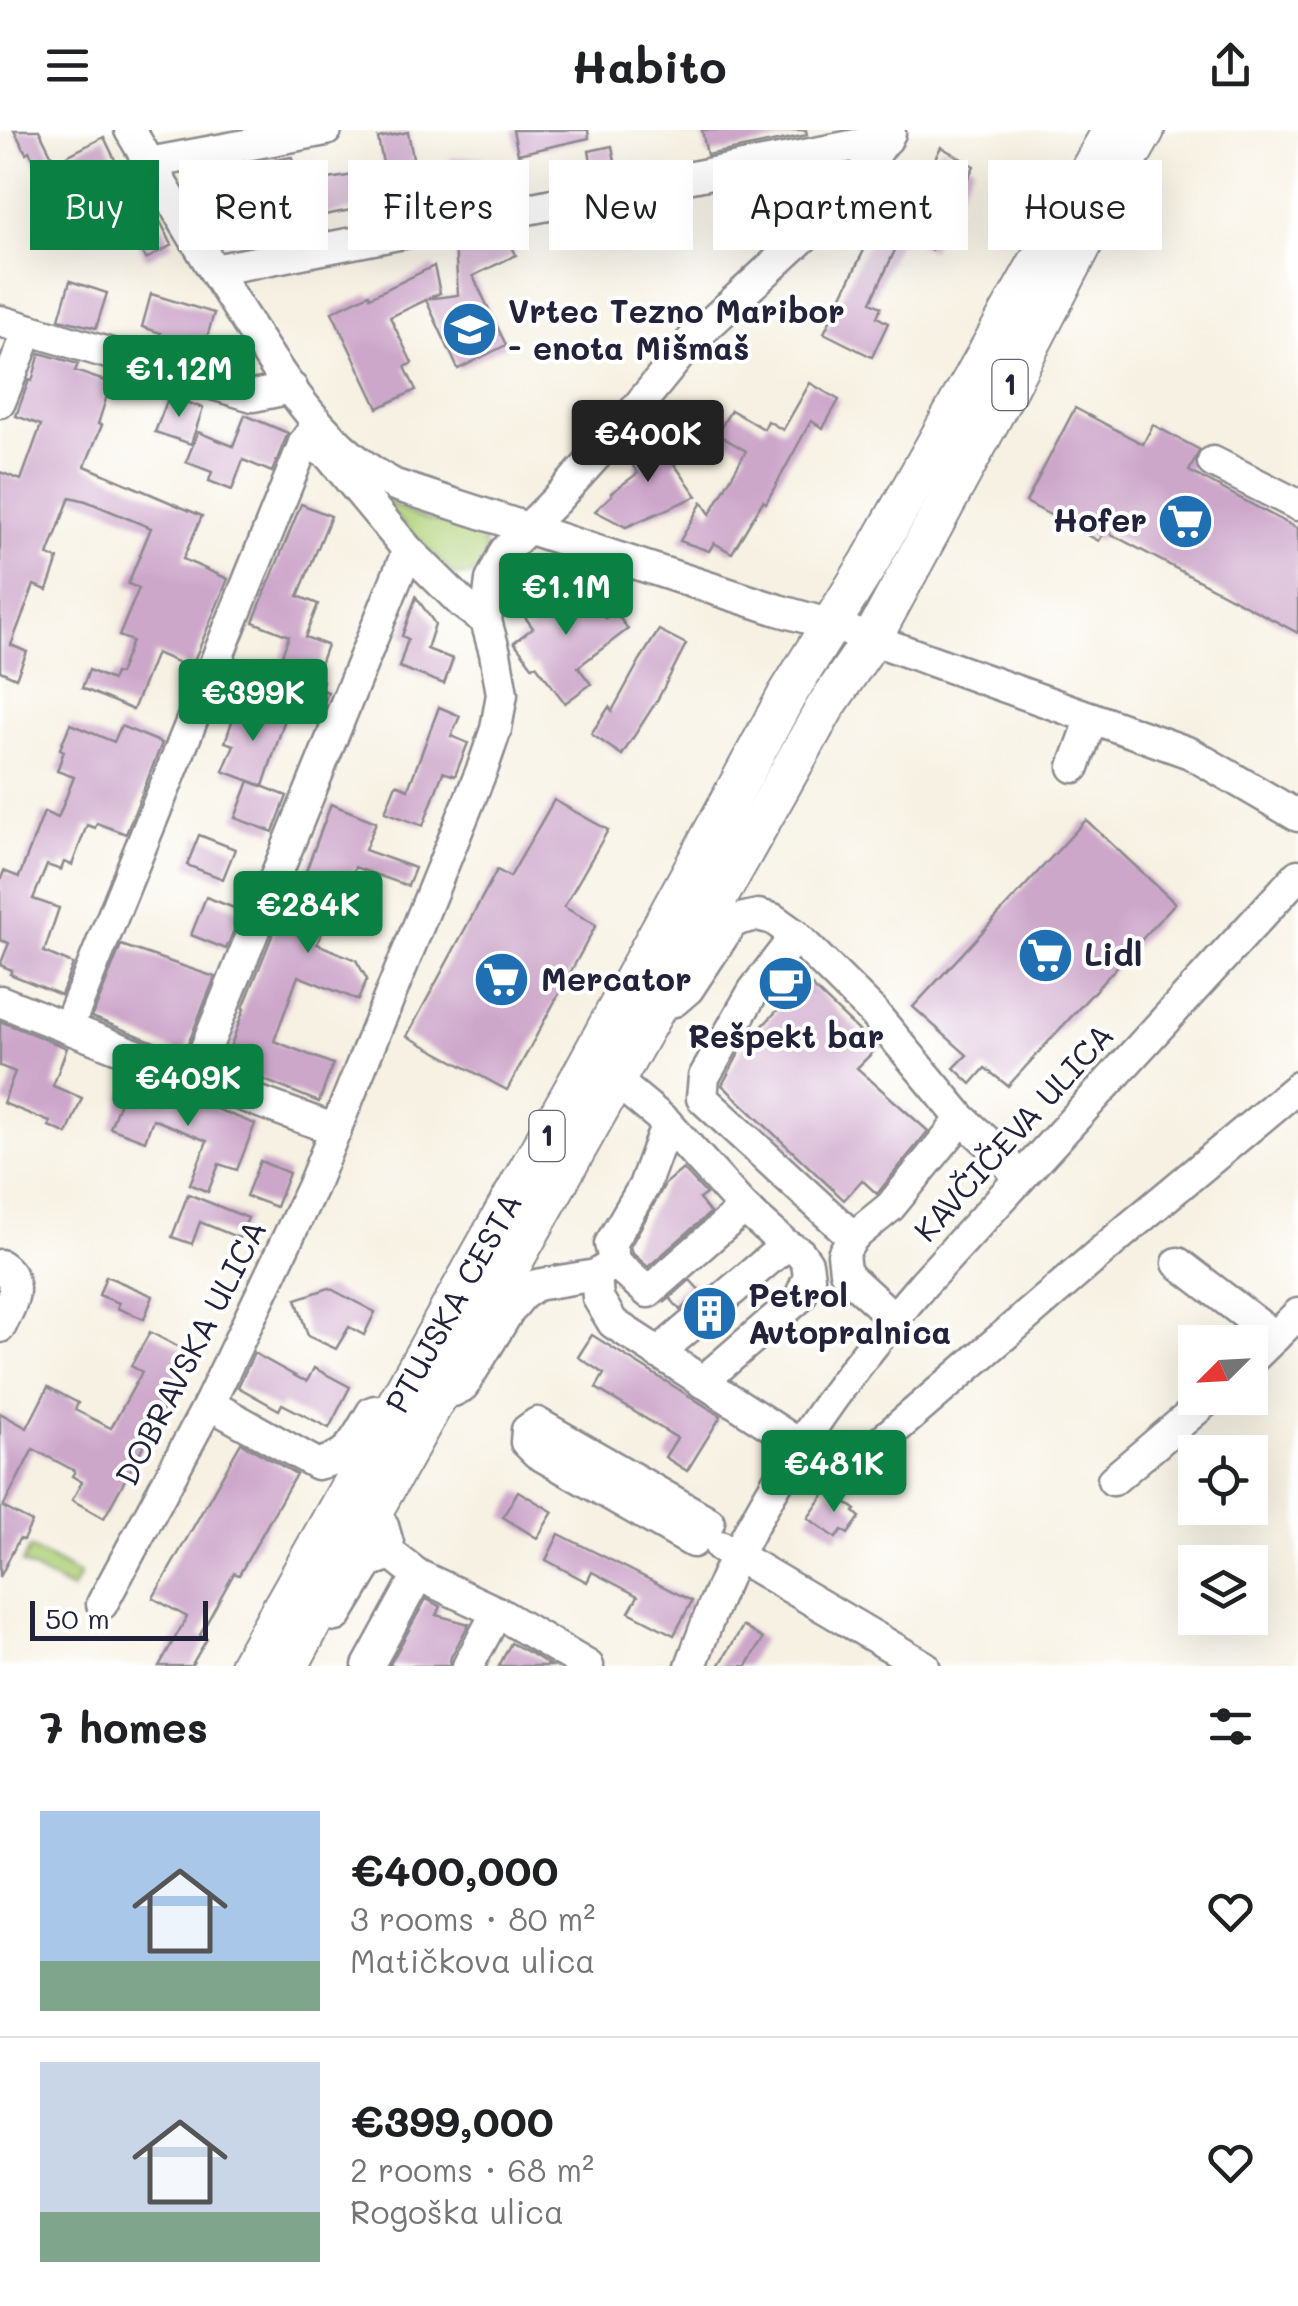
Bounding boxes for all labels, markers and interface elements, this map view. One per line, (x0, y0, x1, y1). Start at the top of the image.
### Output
text: Habito (572, 36, 726, 94)
icon: menu (40, 38, 95, 93)
icon: share (1203, 38, 1258, 93)
chip: Buy (30, 160, 159, 250)
chip: Rent (179, 160, 328, 250)
chip: Filters (348, 160, 529, 250)
chip: New (549, 160, 693, 250)
chip: Apartment (713, 160, 968, 250)
chip: House (988, 160, 1162, 250)
place label: Vrtec Tezno Maribor - enota Mišmaš (508, 289, 845, 368)
school or university icon: Vrtec Tezno Maribor - enota Mišmaš (439, 300, 499, 360)
pin: €1.12M (98, 335, 260, 420)
text: €1.12M (125, 346, 233, 388)
road number: 1 (992, 360, 1028, 410)
pin: €400K (578, 400, 718, 485)
text: €400K (594, 411, 702, 453)
supermarket icon: Hofer (1156, 491, 1216, 551)
place label: Hofer (1052, 498, 1147, 540)
pin: €1.1M (496, 553, 636, 638)
text: €1.1M (521, 564, 611, 606)
pin: €399K (183, 659, 323, 744)
text: €399K (201, 670, 305, 712)
pin: €284K (238, 871, 378, 956)
text: €284K (255, 882, 361, 924)
supermarket icon: Lidl (1015, 925, 1075, 985)
place label: Lidl (1084, 932, 1142, 974)
supermarket icon: Mercator (472, 950, 532, 1010)
cafe icon: Rešpekt bar (756, 953, 816, 1013)
place label: Mercator (541, 957, 692, 999)
place label: Rešpekt bar (688, 1014, 884, 1056)
street label: KAVČIČEVA ULICA (903, 1014, 1122, 1250)
pin: €409K (118, 1044, 258, 1129)
text: €409K (134, 1055, 242, 1097)
road number: 1 (530, 1111, 564, 1161)
street label: PTUJSKA CESTA (374, 1185, 530, 1419)
street label: DOBRAVSKA ULICA (104, 1212, 274, 1492)
place label: Petrol Avtopralnica (748, 1273, 951, 1352)
building icon: Petrol Avtopralnica (679, 1284, 739, 1344)
north arrow (1178, 1325, 1268, 1415)
map controls (1178, 1325, 1268, 1635)
pin: €481K (764, 1430, 904, 1515)
button: locate (1178, 1435, 1268, 1525)
text: €481K (783, 1441, 885, 1483)
button: layers (1178, 1545, 1268, 1635)
scale bar (30, 1596, 208, 1640)
text: 50 m (45, 1600, 110, 1636)
text: 7 homes (40, 1699, 208, 1754)
icon: filters (1203, 1699, 1258, 1754)
text: €400,000 (350, 1842, 559, 1897)
icon: home (120, 1851, 240, 1971)
icon: heart (1203, 1884, 1258, 1939)
text: 3 rooms · 80 m² (350, 1897, 595, 1939)
text: Matičkova ulica (350, 1939, 595, 1981)
text: €399,000 (350, 2093, 554, 2148)
icon: home (120, 2102, 240, 2222)
icon: heart (1203, 2135, 1258, 2190)
text: 2 rooms · 68 m² (350, 2148, 594, 2190)
text: Rogoška ulica (350, 2190, 564, 2232)

